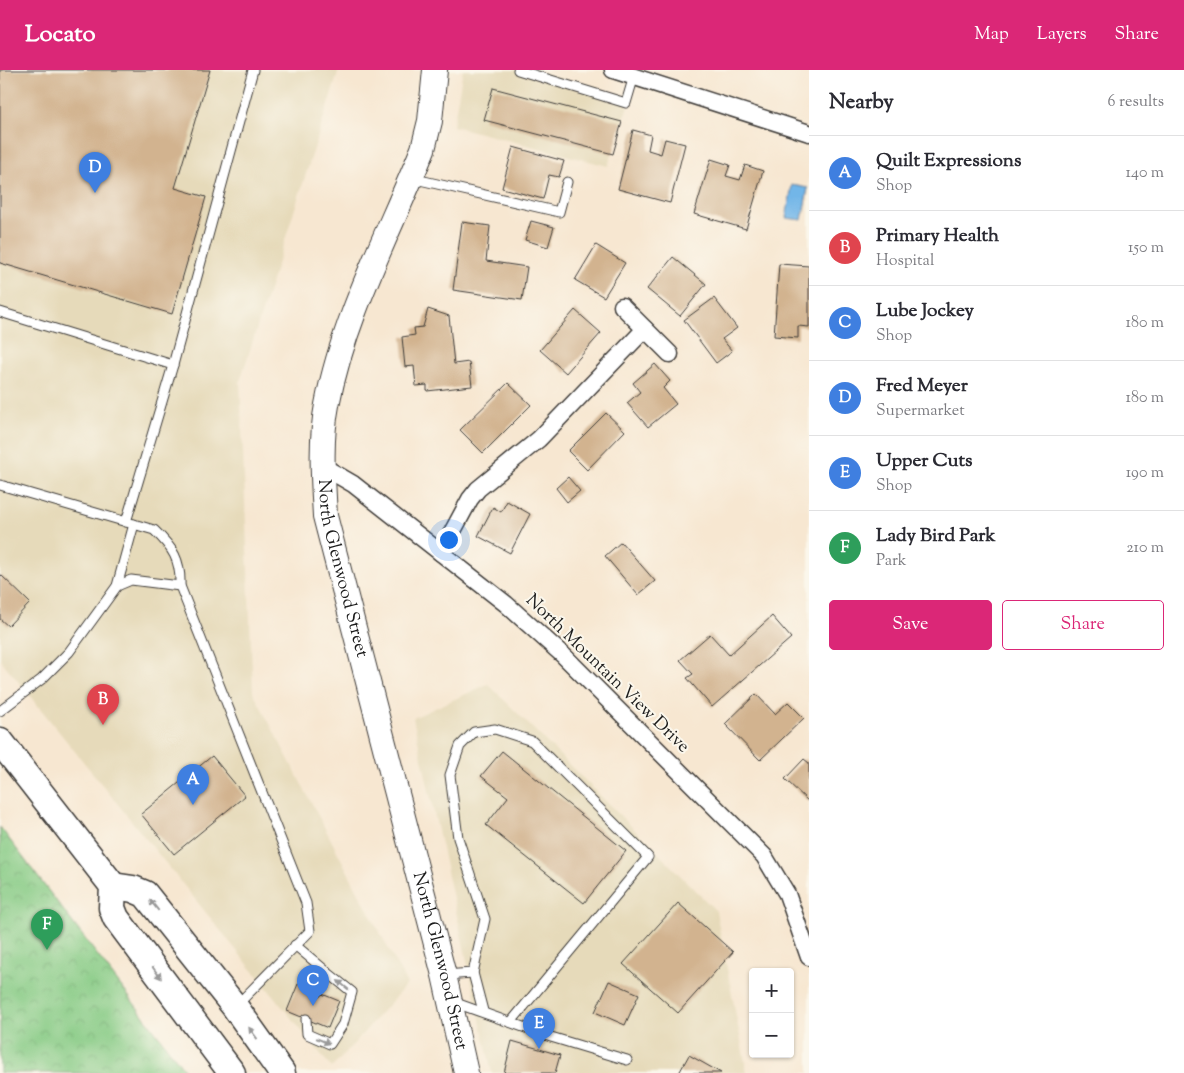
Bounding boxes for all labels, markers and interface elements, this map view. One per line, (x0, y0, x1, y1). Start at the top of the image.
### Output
text: Locato (25, 18, 96, 52)
text: Map (974, 22, 1009, 48)
text: Layers (1037, 22, 1087, 48)
text: Share (1115, 22, 1159, 48)
text: Nearby (829, 88, 894, 118)
text: 6 results (1108, 91, 1164, 114)
text: Quilt Expressions (876, 148, 1021, 175)
pin: D (79, 152, 111, 193)
text: A (839, 162, 852, 185)
text: 140 m (1126, 162, 1164, 185)
text: Shop (876, 175, 912, 198)
text: Primary Health (876, 223, 999, 250)
text: B (840, 237, 850, 260)
text: 150 m (1128, 237, 1164, 260)
text: Hospital (876, 250, 934, 273)
text: Lube Jockey (876, 298, 974, 325)
text: C (839, 312, 851, 335)
text: 180 m (1125, 312, 1164, 335)
text: Shop (876, 325, 912, 348)
text: Fred Meyer (876, 373, 968, 400)
text: D (839, 387, 851, 410)
text: 180 m (1125, 387, 1164, 410)
text: Supermarket (876, 400, 965, 423)
text: Upper Cuts (876, 448, 972, 475)
text: E (840, 462, 850, 485)
text: 190 m (1126, 462, 1164, 485)
text: Shop (876, 475, 912, 498)
street label: North Glenwood Street (310, 479, 374, 661)
text: Lady Bird Park (876, 523, 996, 550)
your location (436, 527, 462, 553)
text: F (841, 537, 849, 560)
text: 210 m (1126, 537, 1164, 560)
text: Park (876, 550, 907, 573)
street label: North Mountain View Drive (519, 588, 695, 760)
button: Save (829, 600, 992, 650)
button: Share (1002, 600, 1164, 650)
pin: B (87, 684, 119, 725)
pin: A (177, 764, 209, 805)
street label: North Glenwood Street (405, 869, 473, 1053)
one-way arrow (149, 899, 160, 912)
pin: F (31, 909, 63, 950)
pin: C (297, 965, 329, 1006)
one-way arrow (151, 966, 162, 979)
map controls (749, 968, 794, 1058)
button: + (749, 968, 794, 1013)
one-way arrow (337, 980, 350, 991)
pin: E (523, 1008, 555, 1049)
button: − (749, 1013, 794, 1058)
one-way arrow (248, 1027, 258, 1040)
one-way arrow (315, 1036, 330, 1045)

